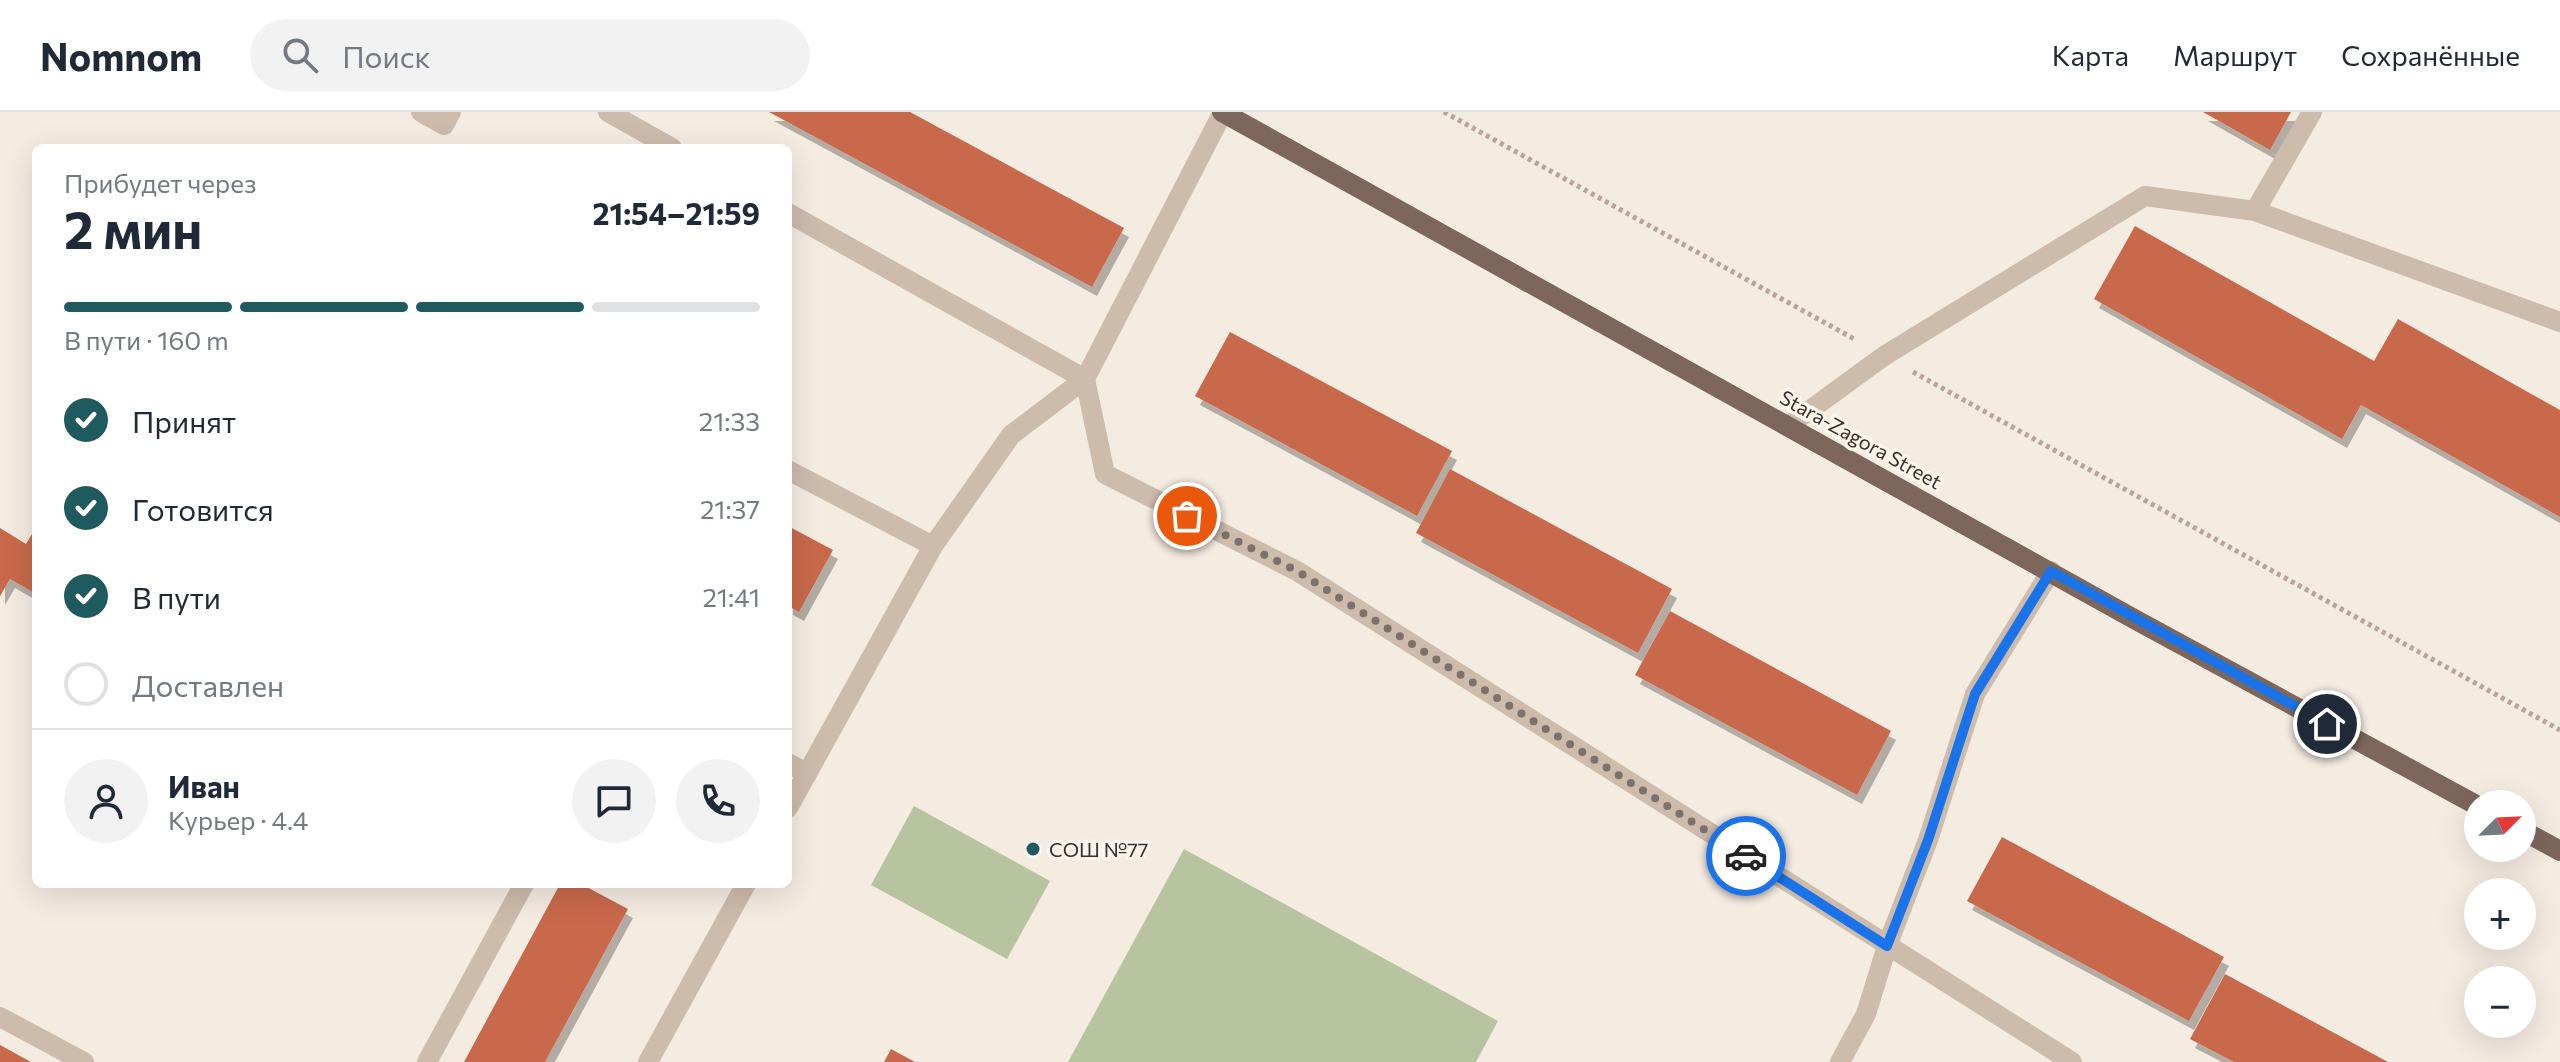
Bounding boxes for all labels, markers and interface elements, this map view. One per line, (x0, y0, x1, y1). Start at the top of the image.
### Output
search box (250, 19, 810, 91)
text: Nomnom (40, 32, 202, 79)
icon: search (278, 33, 322, 77)
text: Поиск (342, 37, 431, 74)
text: Карта (2052, 38, 2129, 72)
text: Маршрут (2173, 38, 2297, 72)
text: Сохранённые (2341, 38, 2520, 72)
text: Прибудет через (64, 167, 257, 198)
text: 21:54–21:59 (593, 194, 760, 231)
text: 2 мин (64, 196, 202, 260)
text: В пути · 160 m (64, 324, 229, 355)
street label: Stara-Zagora Street (1776, 385, 1946, 493)
icon: check (64, 398, 108, 442)
text: Принят (132, 402, 236, 439)
text: 21:33 (699, 405, 760, 436)
pin (1153, 482, 1221, 550)
icon: check (64, 486, 108, 530)
text: Готовится (132, 490, 274, 527)
text: 21:37 (700, 493, 760, 524)
icon: bag (1165, 494, 1209, 538)
icon: check (64, 574, 108, 618)
text: В пути (132, 578, 221, 615)
text: 21:41 (702, 581, 760, 612)
text: Доставлен (132, 666, 284, 703)
pin (2293, 690, 2361, 758)
icon: home (2305, 702, 2349, 746)
button: person (64, 759, 148, 843)
button: chat (572, 759, 656, 843)
button: phone (676, 759, 760, 843)
text: Иван (168, 767, 240, 804)
north arrow (2464, 790, 2536, 862)
map controls (2464, 790, 2536, 1038)
text: Курьер · 4.4 (168, 804, 308, 835)
courier (1706, 816, 1786, 896)
icon: car (1724, 834, 1768, 878)
place label: СОШ №77 (1049, 837, 1148, 861)
marker: СОШ №77 (1024, 840, 1042, 858)
button: + (2464, 878, 2536, 950)
button: − (2464, 966, 2536, 1038)

